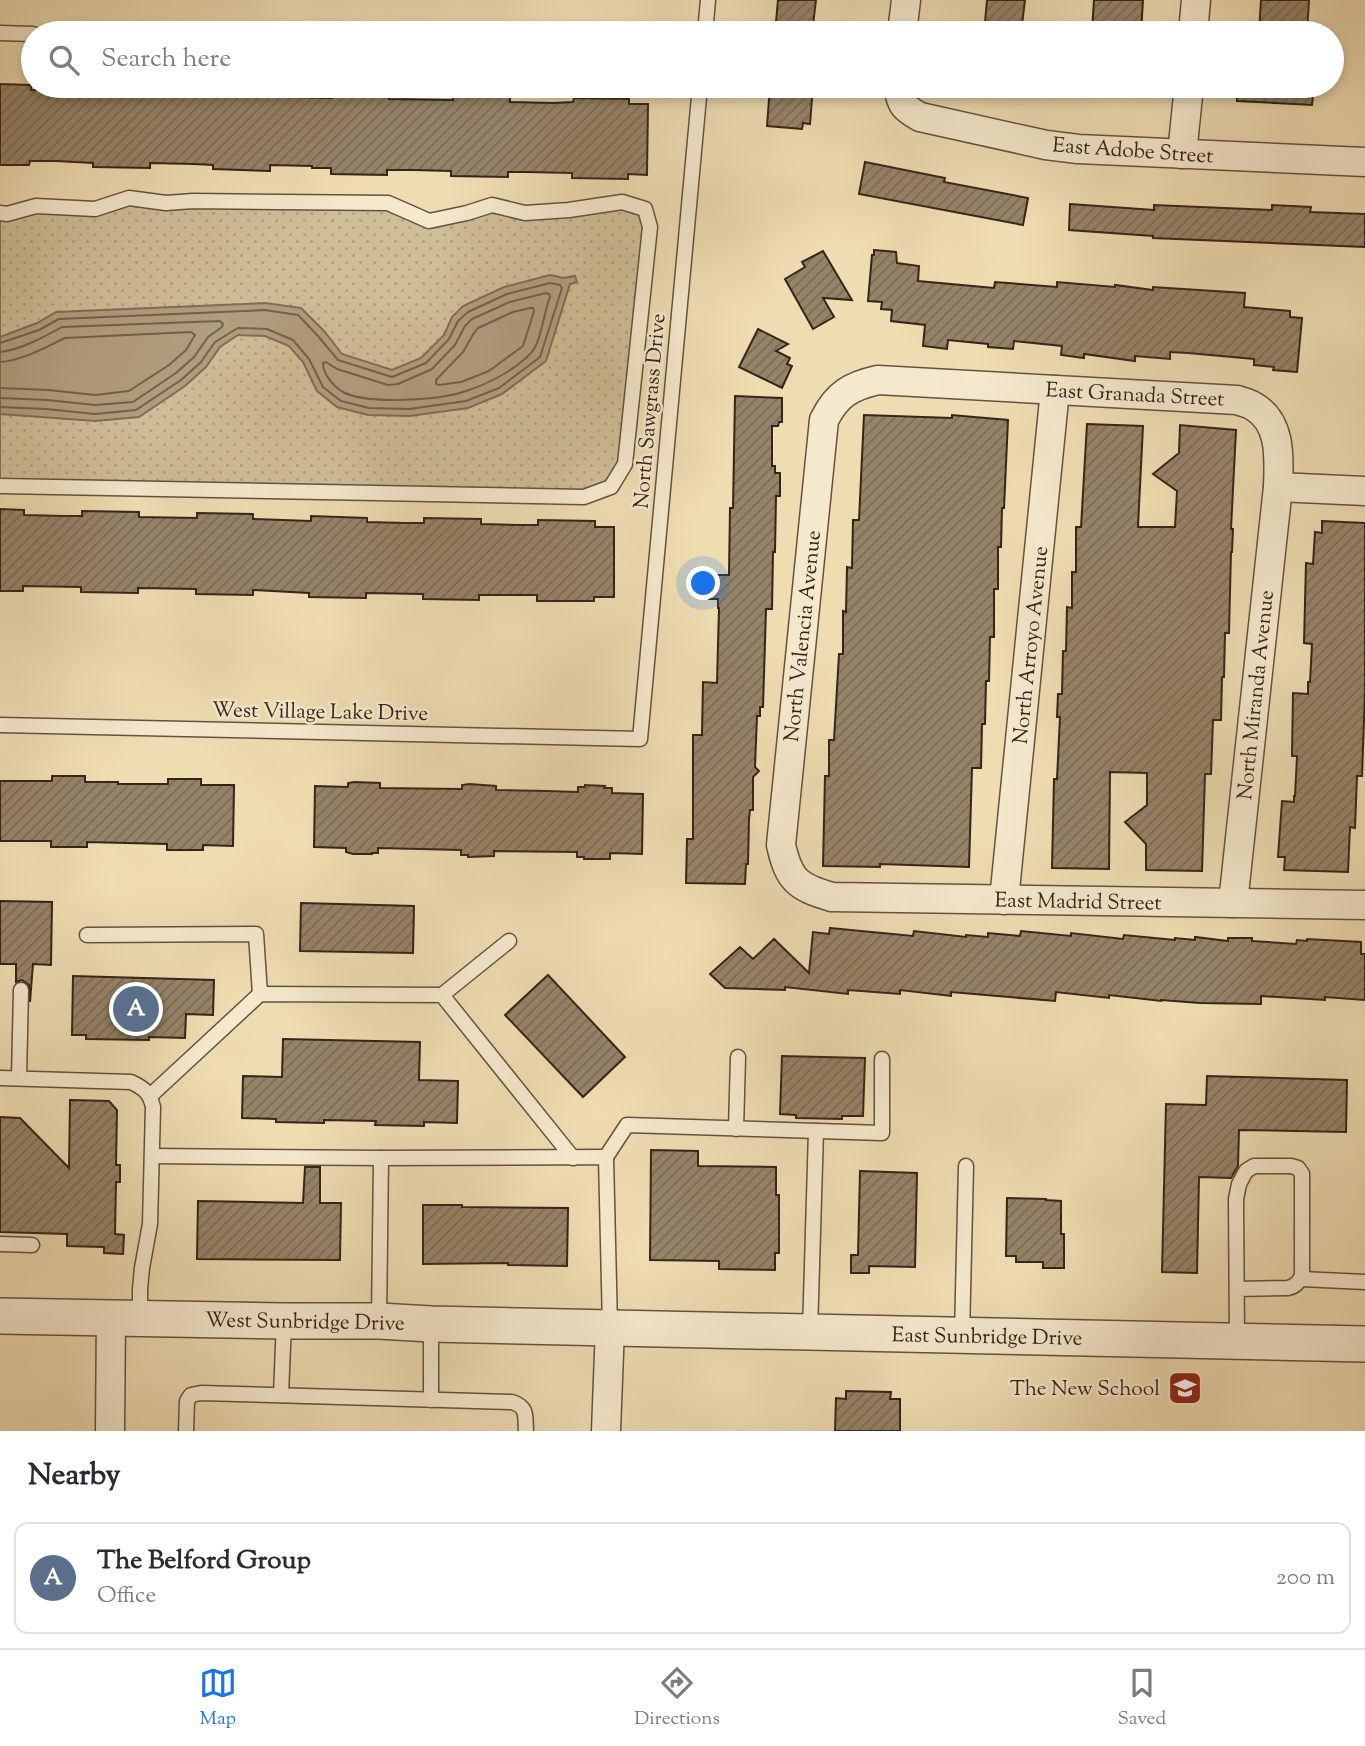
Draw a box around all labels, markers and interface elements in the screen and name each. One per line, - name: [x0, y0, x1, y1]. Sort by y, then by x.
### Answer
- search box: [21, 21, 1344, 98]
- icon: search: [45, 41, 83, 79]
- text: Search here: [101, 41, 231, 78]
- street label: East Adobe Street: [1051, 131, 1214, 173]
- street label: North Sawgrass Drive: [628, 312, 674, 510]
- street label: East Granada Street: [1045, 376, 1225, 416]
- street label: North Valencia Avenue: [778, 529, 830, 743]
- street label: North Arroyo Avenue: [1007, 545, 1057, 746]
- your location: [686, 566, 720, 600]
- street label: North Miranda Avenue: [1231, 589, 1283, 802]
- street label: West Village Lake Drive: [212, 696, 428, 730]
- street label: East Madrid Street: [994, 887, 1162, 919]
- pin: A: [113, 983, 159, 1035]
- street label: West Sunbridge Drive: [205, 1306, 405, 1340]
- street label: East Sunbridge Drive: [891, 1321, 1083, 1355]
- school or university icon: The New School: [1166, 1369, 1204, 1407]
- place label: The New School: [1010, 1375, 1160, 1405]
- text: Nearby: [28, 1455, 120, 1498]
- text: The Belford Group: [97, 1543, 311, 1580]
- text: A: [44, 1562, 62, 1595]
- text: 200 m: [1276, 1562, 1335, 1595]
- text: Office: [97, 1580, 156, 1613]
- tab: Map: [199, 1664, 237, 1733]
- tab: Directions: [634, 1664, 720, 1733]
- tab: Saved: [1117, 1664, 1166, 1733]

